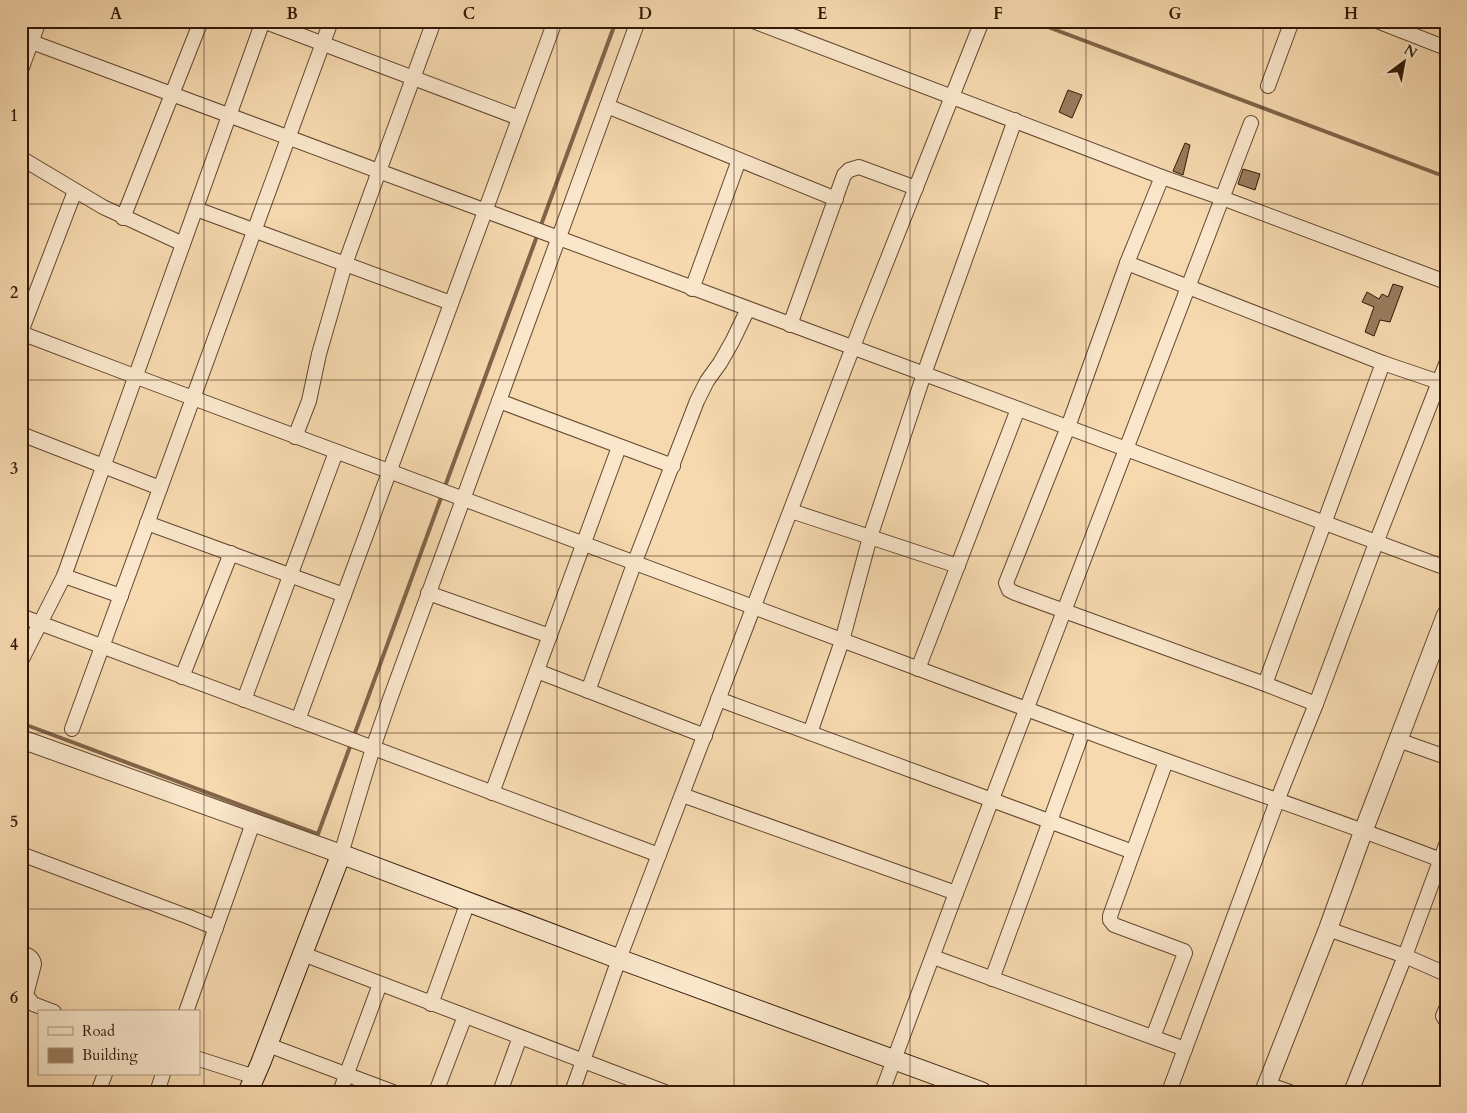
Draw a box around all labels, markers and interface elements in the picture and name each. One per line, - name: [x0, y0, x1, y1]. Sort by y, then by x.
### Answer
- text: A: [110, 3, 122, 25]
- text: B: [286, 3, 298, 25]
- text: C: [463, 3, 475, 25]
- text: D: [638, 3, 652, 25]
- text: E: [817, 3, 827, 25]
- text: F: [993, 3, 1003, 25]
- text: G: [1168, 3, 1182, 25]
- text: H: [1344, 3, 1358, 25]
- north arrow: [1380, 38, 1430, 88]
- text: N: [1400, 40, 1421, 63]
- text: 1: [10, 105, 18, 127]
- text: 2: [10, 282, 18, 304]
- text: 3: [10, 458, 18, 480]
- text: 4: [10, 634, 18, 656]
- text: 5: [10, 811, 18, 833]
- text: 6: [10, 987, 18, 1009]
- legend: [38, 1010, 200, 1076]
- text: Road: [82, 1021, 115, 1041]
- text: Building: [82, 1045, 138, 1065]

